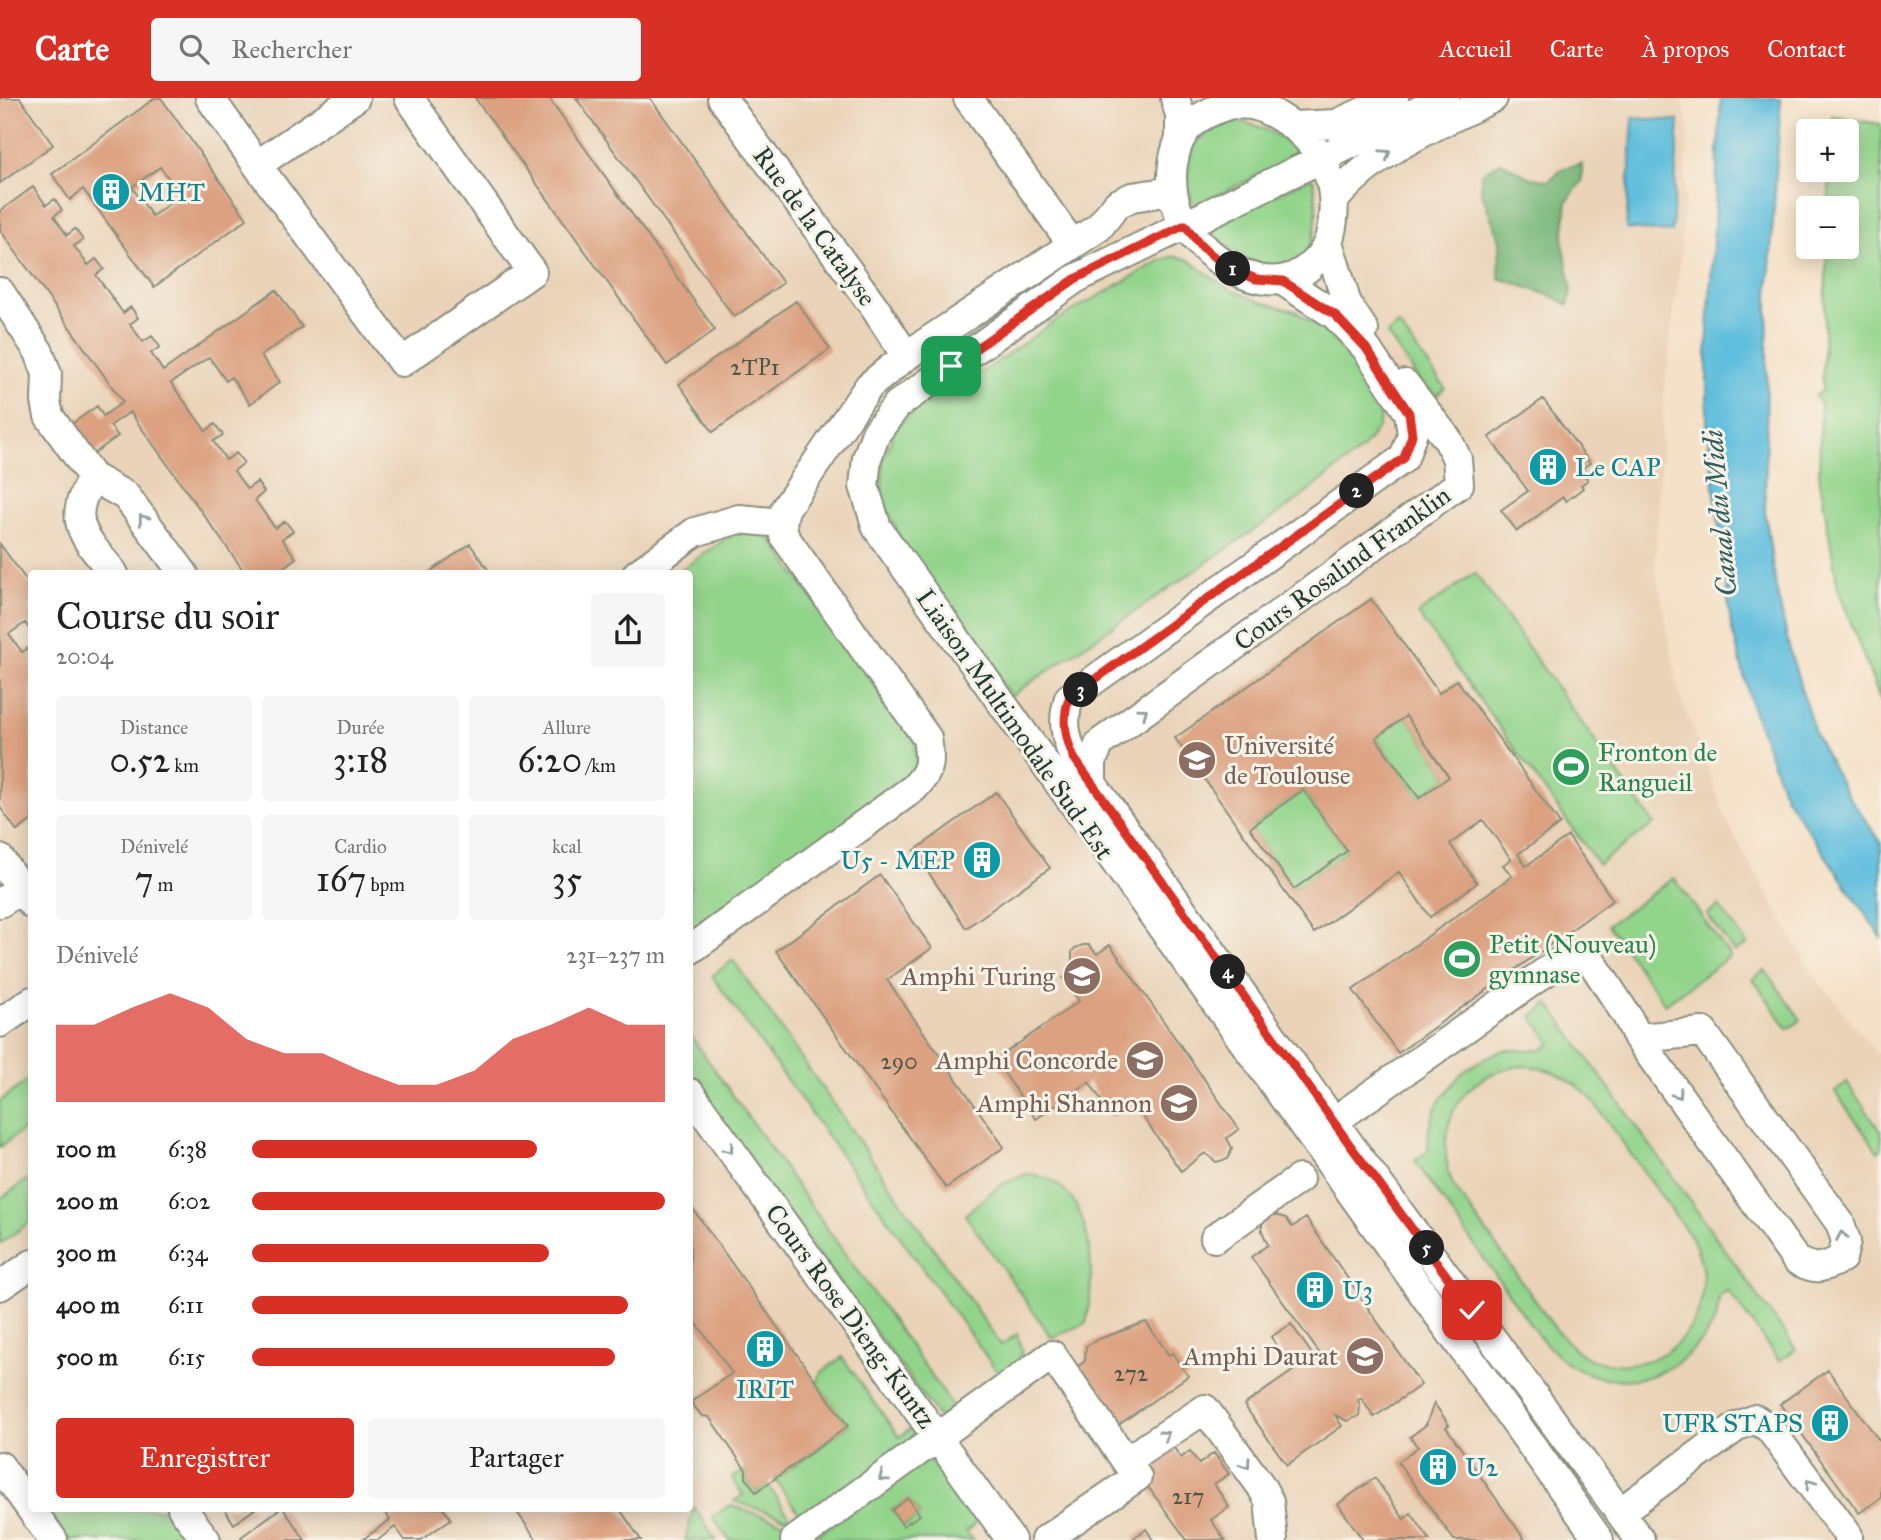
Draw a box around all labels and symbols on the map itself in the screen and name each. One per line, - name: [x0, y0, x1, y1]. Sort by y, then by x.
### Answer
- street label: Rue de la Catalyse: [746, 140, 884, 312]
- one-way arrow: [1378, 149, 1391, 162]
- building icon: MHT: [90, 171, 132, 213]
- place label: MHT: [138, 176, 205, 208]
- pin: 1: [1216, 252, 1250, 286]
- pin: [921, 336, 981, 396]
- house number: 2TP1: [730, 353, 780, 381]
- water label: Canal du Midi: [1695, 428, 1744, 598]
- building icon: Le CAP: [1527, 446, 1569, 488]
- place label: Le CAP: [1575, 451, 1661, 483]
- pin: 2: [1340, 474, 1374, 508]
- street label: Cours Rosalind Franklin: [1227, 479, 1457, 657]
- one-way arrow: [139, 515, 152, 527]
- street label: Liaison Multimodale Sud-Est: [909, 583, 1121, 865]
- pin: 3: [1064, 672, 1098, 708]
- one-way arrow: [1135, 708, 1148, 720]
- place label: Université de Toulouse: [1224, 729, 1351, 791]
- place label: Fronton de Rangueil: [1598, 736, 1717, 798]
- school or university icon: Université de Toulouse: [1176, 739, 1218, 781]
- sports icon: Fronton de Rangueil: [1550, 746, 1592, 788]
- building icon: U5 - MEP: [961, 839, 1003, 881]
- place label: U5 - MEP: [840, 844, 955, 876]
- place label: Petit (Nouveau) gymnase: [1489, 928, 1656, 990]
- sports icon: Petit (Nouveau) gymnase: [1441, 938, 1483, 980]
- pin: 4: [1210, 954, 1246, 990]
- school or university icon: Amphi Turing: [1061, 955, 1103, 997]
- place label: Amphi Turing: [900, 960, 1056, 992]
- school or university icon: Amphi Concorde: [1124, 1039, 1166, 1081]
- place label: Amphi Concorde: [935, 1044, 1118, 1076]
- house number: 290: [880, 1047, 918, 1075]
- school or university icon: Amphi Shannon: [1158, 1082, 1200, 1124]
- one-way arrow: [1670, 1086, 1682, 1099]
- place label: Amphi Shannon: [976, 1087, 1152, 1119]
- one-way arrow: [720, 1141, 733, 1154]
- street label: Cours Rose Dieng-Kuntz: [759, 1198, 943, 1434]
- pin: 5: [1410, 1230, 1444, 1266]
- one-way arrow: [1835, 1230, 1850, 1242]
- building icon: U3: [1294, 1269, 1336, 1311]
- place label: U3: [1342, 1274, 1373, 1306]
- pin: [1442, 1280, 1502, 1340]
- building icon: IRIT: [744, 1328, 786, 1370]
- school or university icon: Amphi Daurat: [1344, 1335, 1386, 1377]
- place label: Amphi Daurat: [1182, 1340, 1338, 1372]
- house number: 272: [1114, 1359, 1149, 1387]
- place label: IRIT: [736, 1373, 794, 1405]
- building icon: UFR STAPS: [1809, 1402, 1851, 1444]
- place label: UFR STAPS: [1662, 1407, 1803, 1439]
- one-way arrow: [1158, 1430, 1171, 1443]
- building icon: U2: [1417, 1446, 1459, 1488]
- place label: U2: [1465, 1451, 1499, 1483]
- one-way arrow: [1238, 1456, 1250, 1469]
- one-way arrow: [878, 1468, 891, 1481]
- one-way arrow: [1806, 1479, 1818, 1492]
- house number: 217: [1172, 1482, 1204, 1510]

